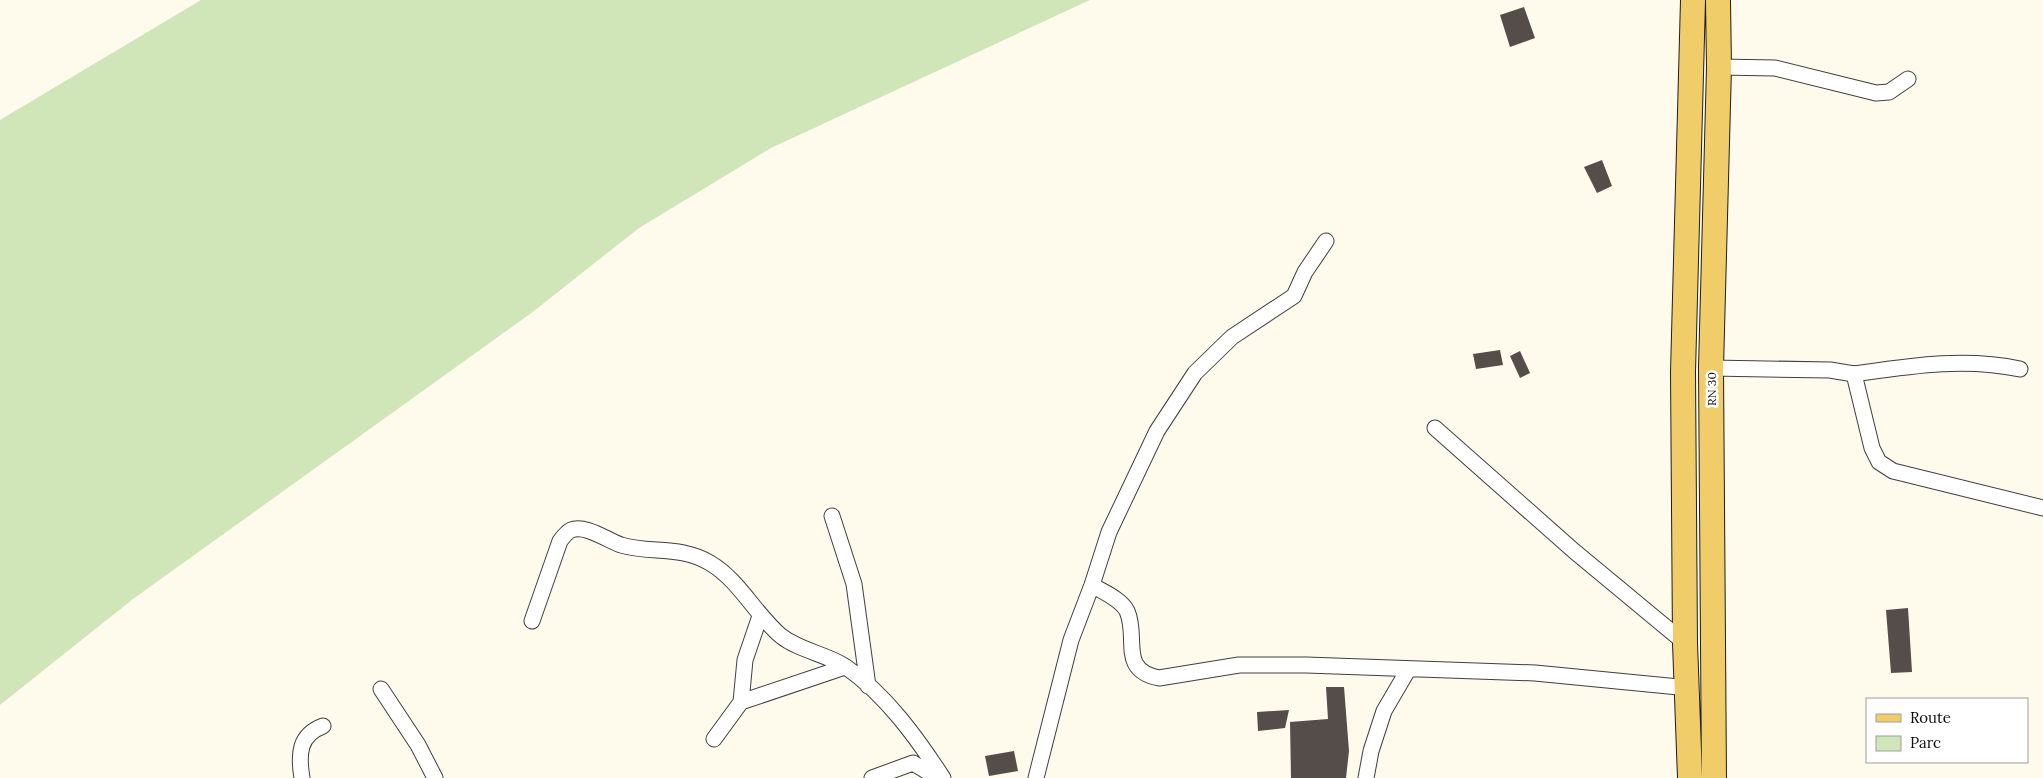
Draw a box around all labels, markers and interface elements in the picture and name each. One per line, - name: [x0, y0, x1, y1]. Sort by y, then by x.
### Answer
- street label: RN 30: [1704, 372, 1719, 406]
- legend: [1866, 698, 2028, 763]
- text: Route: [1910, 708, 1951, 727]
- text: Parc: [1910, 733, 1941, 752]

